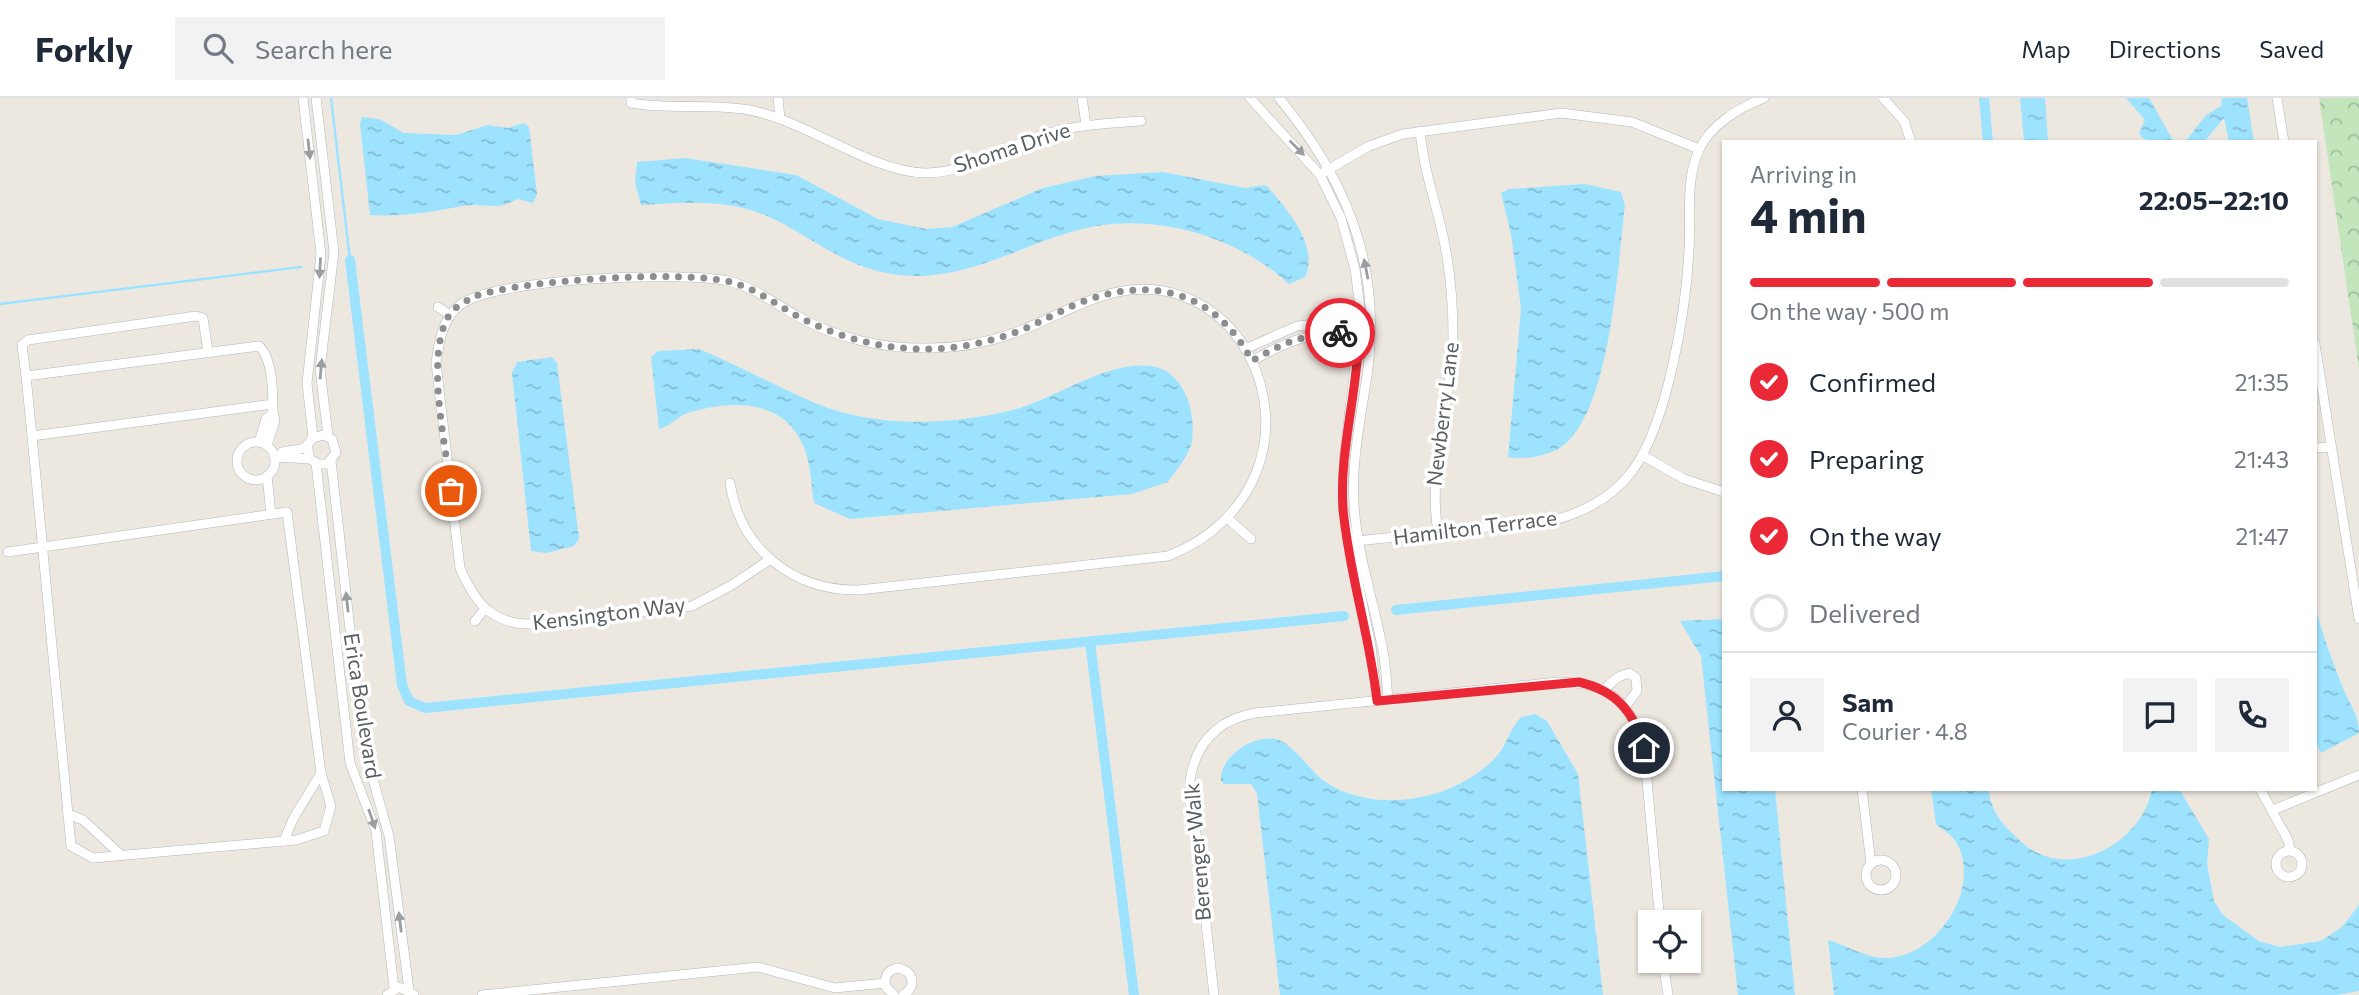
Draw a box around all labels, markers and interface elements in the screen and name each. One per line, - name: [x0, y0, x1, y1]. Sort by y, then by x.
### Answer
- search box: [175, 17, 665, 80]
- text: Forkly: [35, 28, 133, 69]
- icon: search: [199, 29, 237, 67]
- text: Search here: [255, 33, 393, 64]
- text: Map: [2021, 34, 2071, 63]
- text: Directions: [2109, 34, 2221, 63]
- text: Saved: [2259, 34, 2324, 63]
- street label: Shoma Drive: [950, 116, 1073, 177]
- one-way arrow: [303, 138, 314, 160]
- one-way arrow: [1289, 139, 1306, 156]
- text: Arriving in: [1750, 160, 1857, 188]
- text: 22:05–22:10: [2139, 184, 2289, 215]
- text: 4 min: [1750, 186, 1867, 242]
- one-way arrow: [314, 257, 325, 279]
- one-way arrow: [1360, 257, 1371, 279]
- text: On the way · 500 m: [1750, 297, 1949, 325]
- courier: [1305, 298, 1375, 368]
- icon: bike: [1321, 314, 1359, 352]
- street label: Newberry Lane: [1420, 340, 1463, 487]
- one-way arrow: [316, 357, 327, 379]
- icon: check: [1750, 363, 1788, 401]
- text: Confirmed: [1809, 366, 1936, 397]
- text: 21:35: [2235, 368, 2289, 396]
- icon: check: [1750, 440, 1788, 478]
- text: Preparing: [1809, 443, 1924, 474]
- text: 21:43: [2234, 445, 2289, 473]
- pin: [421, 461, 481, 521]
- icon: bag: [432, 472, 470, 510]
- street label: Hamilton Terrace: [1392, 504, 1558, 549]
- icon: check: [1750, 517, 1788, 555]
- text: On the way: [1809, 520, 1942, 551]
- text: 21:47: [2236, 522, 2289, 550]
- one-way arrow: [341, 591, 352, 613]
- street label: Kensington Way: [531, 591, 687, 634]
- text: Delivered: [1809, 597, 1920, 628]
- street label: Erica Boulevard: [340, 631, 387, 780]
- button: person: [1750, 678, 1824, 752]
- button: chat: [2123, 678, 2197, 752]
- button: phone: [2215, 678, 2289, 752]
- text: Sam: [1842, 686, 1894, 717]
- text: Courier · 4.8: [1842, 717, 1968, 745]
- pin: [1614, 718, 1674, 778]
- icon: home: [1625, 729, 1663, 767]
- street label: Berenger Walk: [1178, 782, 1215, 922]
- one-way arrow: [367, 809, 378, 830]
- map controls: [1638, 910, 1701, 973]
- button: locate: [1638, 910, 1701, 973]
- one-way arrow: [394, 911, 405, 933]

